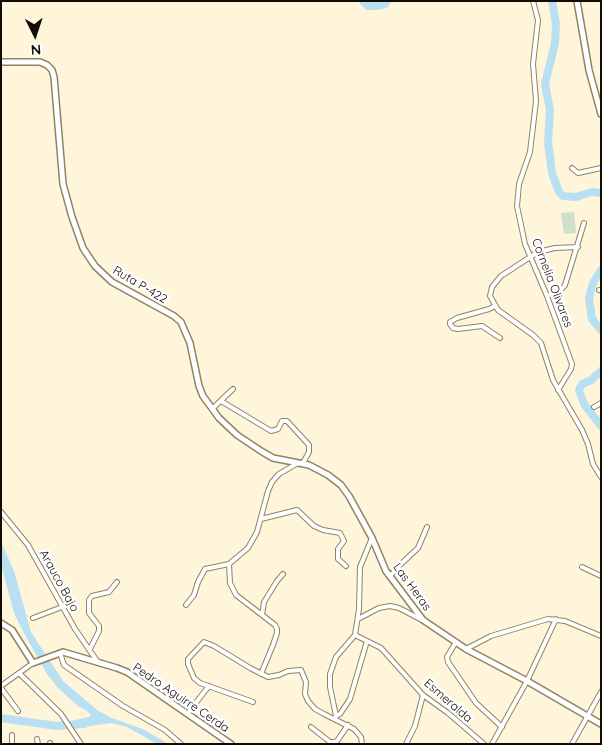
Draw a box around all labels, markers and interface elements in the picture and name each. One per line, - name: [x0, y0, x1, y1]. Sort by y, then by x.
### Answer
- north arrow: [10, 10, 60, 60]
- text: N: [30, 41, 42, 59]
- street label: Cornelia Olivares: [528, 236, 576, 330]
- street label: Ruta P-422: [110, 263, 170, 307]
- street label: Arauco Bajo: [36, 548, 82, 614]
- street label: Las Heras: [390, 560, 434, 614]
- street label: Pedro Aguirre Cerda: [130, 660, 232, 736]
- street label: Esmeralda: [421, 676, 475, 726]

